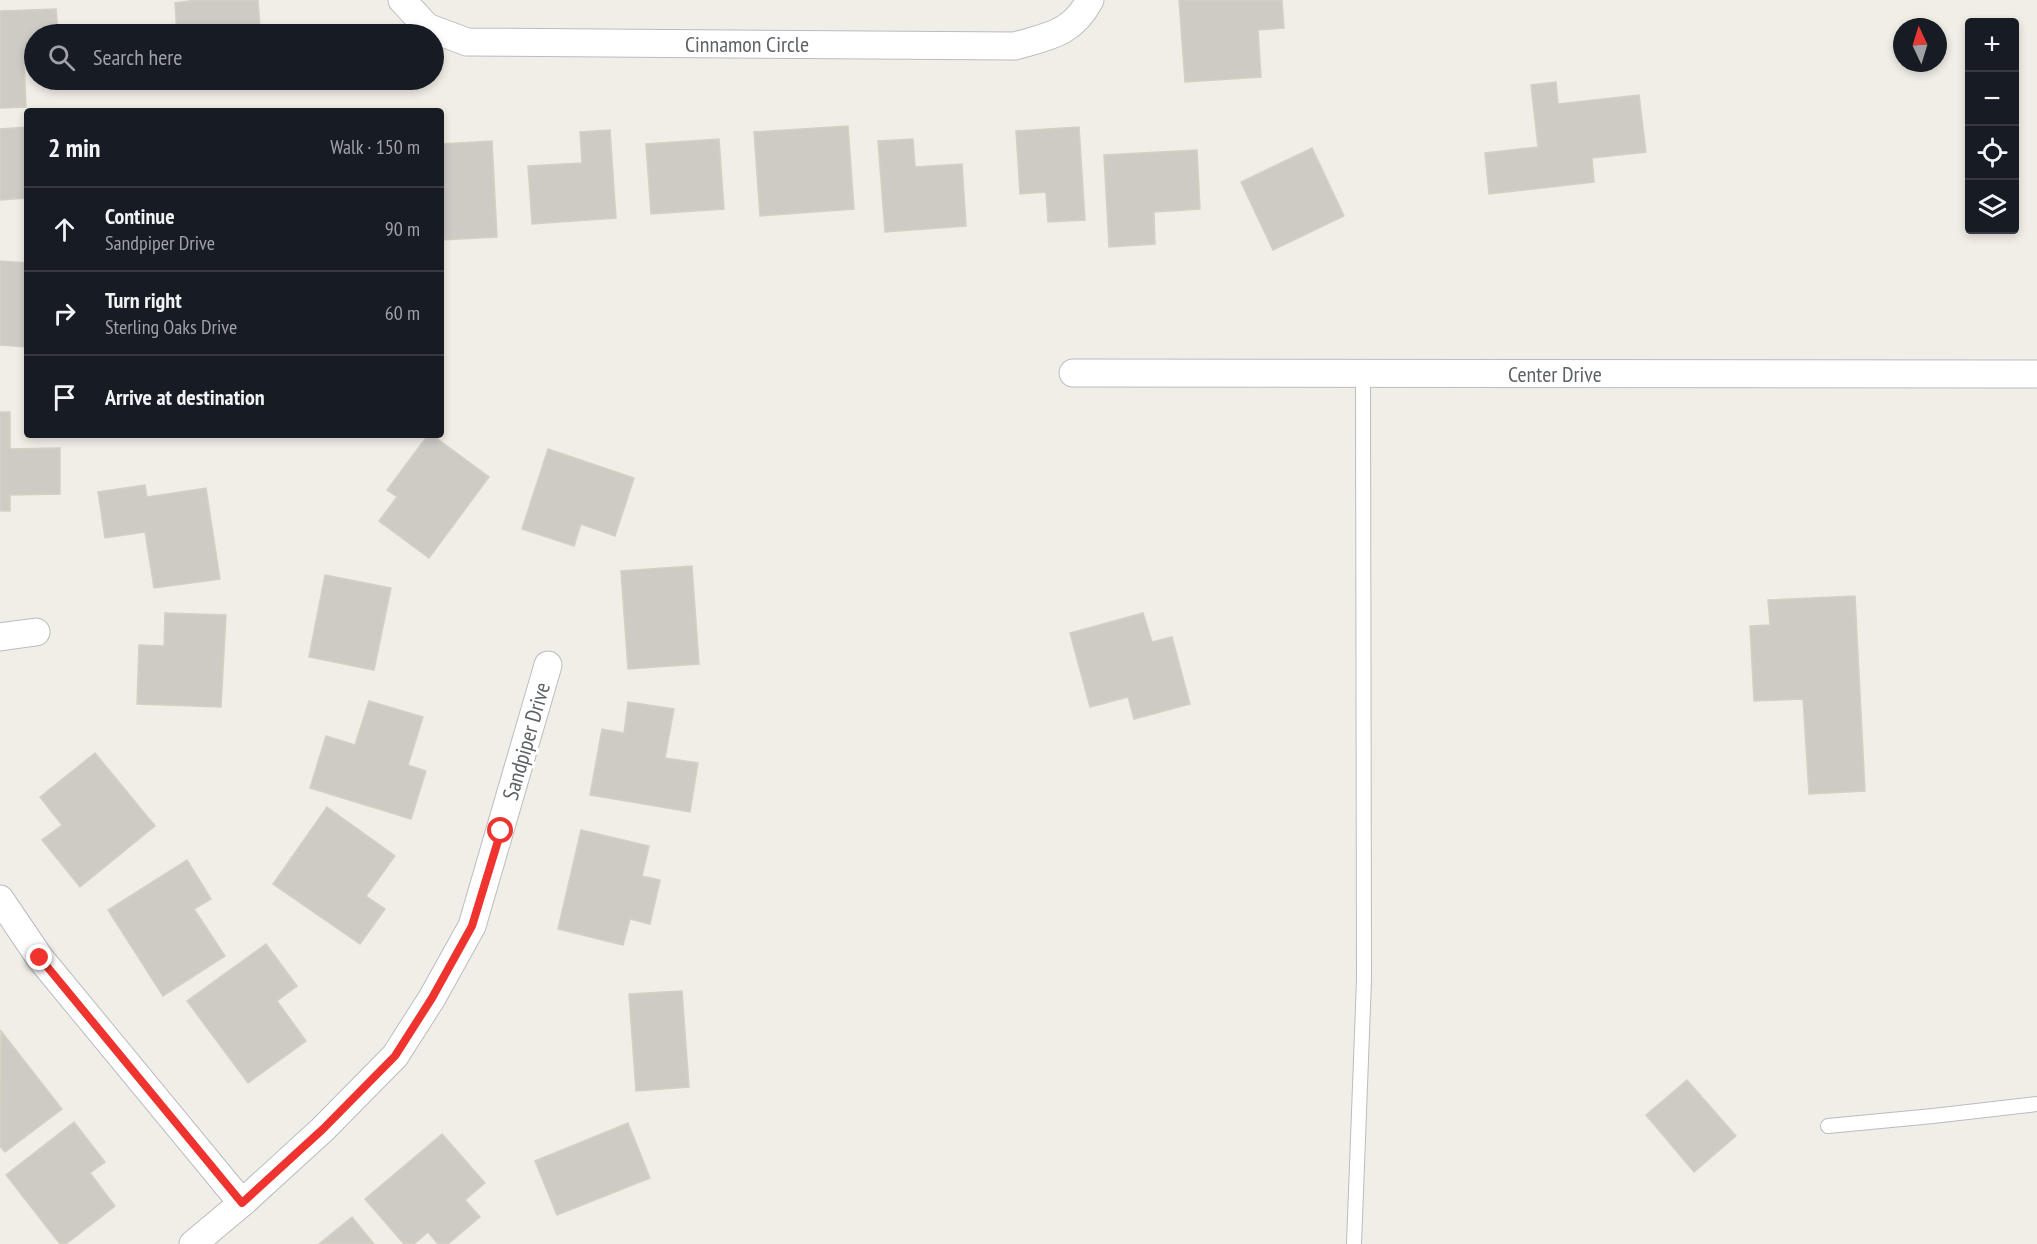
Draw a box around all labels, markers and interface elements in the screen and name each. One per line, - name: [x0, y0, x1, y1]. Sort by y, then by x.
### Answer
- north arrow: [1893, 18, 1947, 72]
- map controls: [1965, 18, 2019, 234]
- button: +: [1965, 18, 2019, 72]
- search box: [24, 24, 444, 90]
- street label: Cinnamon Circle: [685, 30, 809, 58]
- icon: search: [45, 41, 78, 74]
- text: Search here: [93, 43, 182, 71]
- button: −: [1965, 72, 2019, 126]
- button: locate: [1965, 126, 2019, 180]
- text: 2 min: [48, 131, 101, 164]
- text: Walk · 150 m: [330, 134, 420, 160]
- button: layers: [1965, 180, 2019, 234]
- text: Continue: [105, 202, 175, 230]
- icon: ahead: [48, 213, 81, 246]
- text: 90 m: [385, 216, 420, 242]
- text: Sandpiper Drive: [105, 230, 215, 256]
- text: Turn right: [105, 286, 182, 314]
- icon: right: [48, 297, 81, 330]
- text: 60 m: [385, 300, 420, 326]
- text: Sterling Oaks Drive: [105, 314, 237, 340]
- street label: Center Drive: [1508, 360, 1602, 388]
- icon: arrive: [48, 381, 81, 414]
- text: Arrive at destination: [105, 383, 265, 411]
- street label: Sandpiper Drive: [496, 679, 556, 803]
- route start: [487, 817, 513, 843]
- route end: [26, 944, 52, 970]

